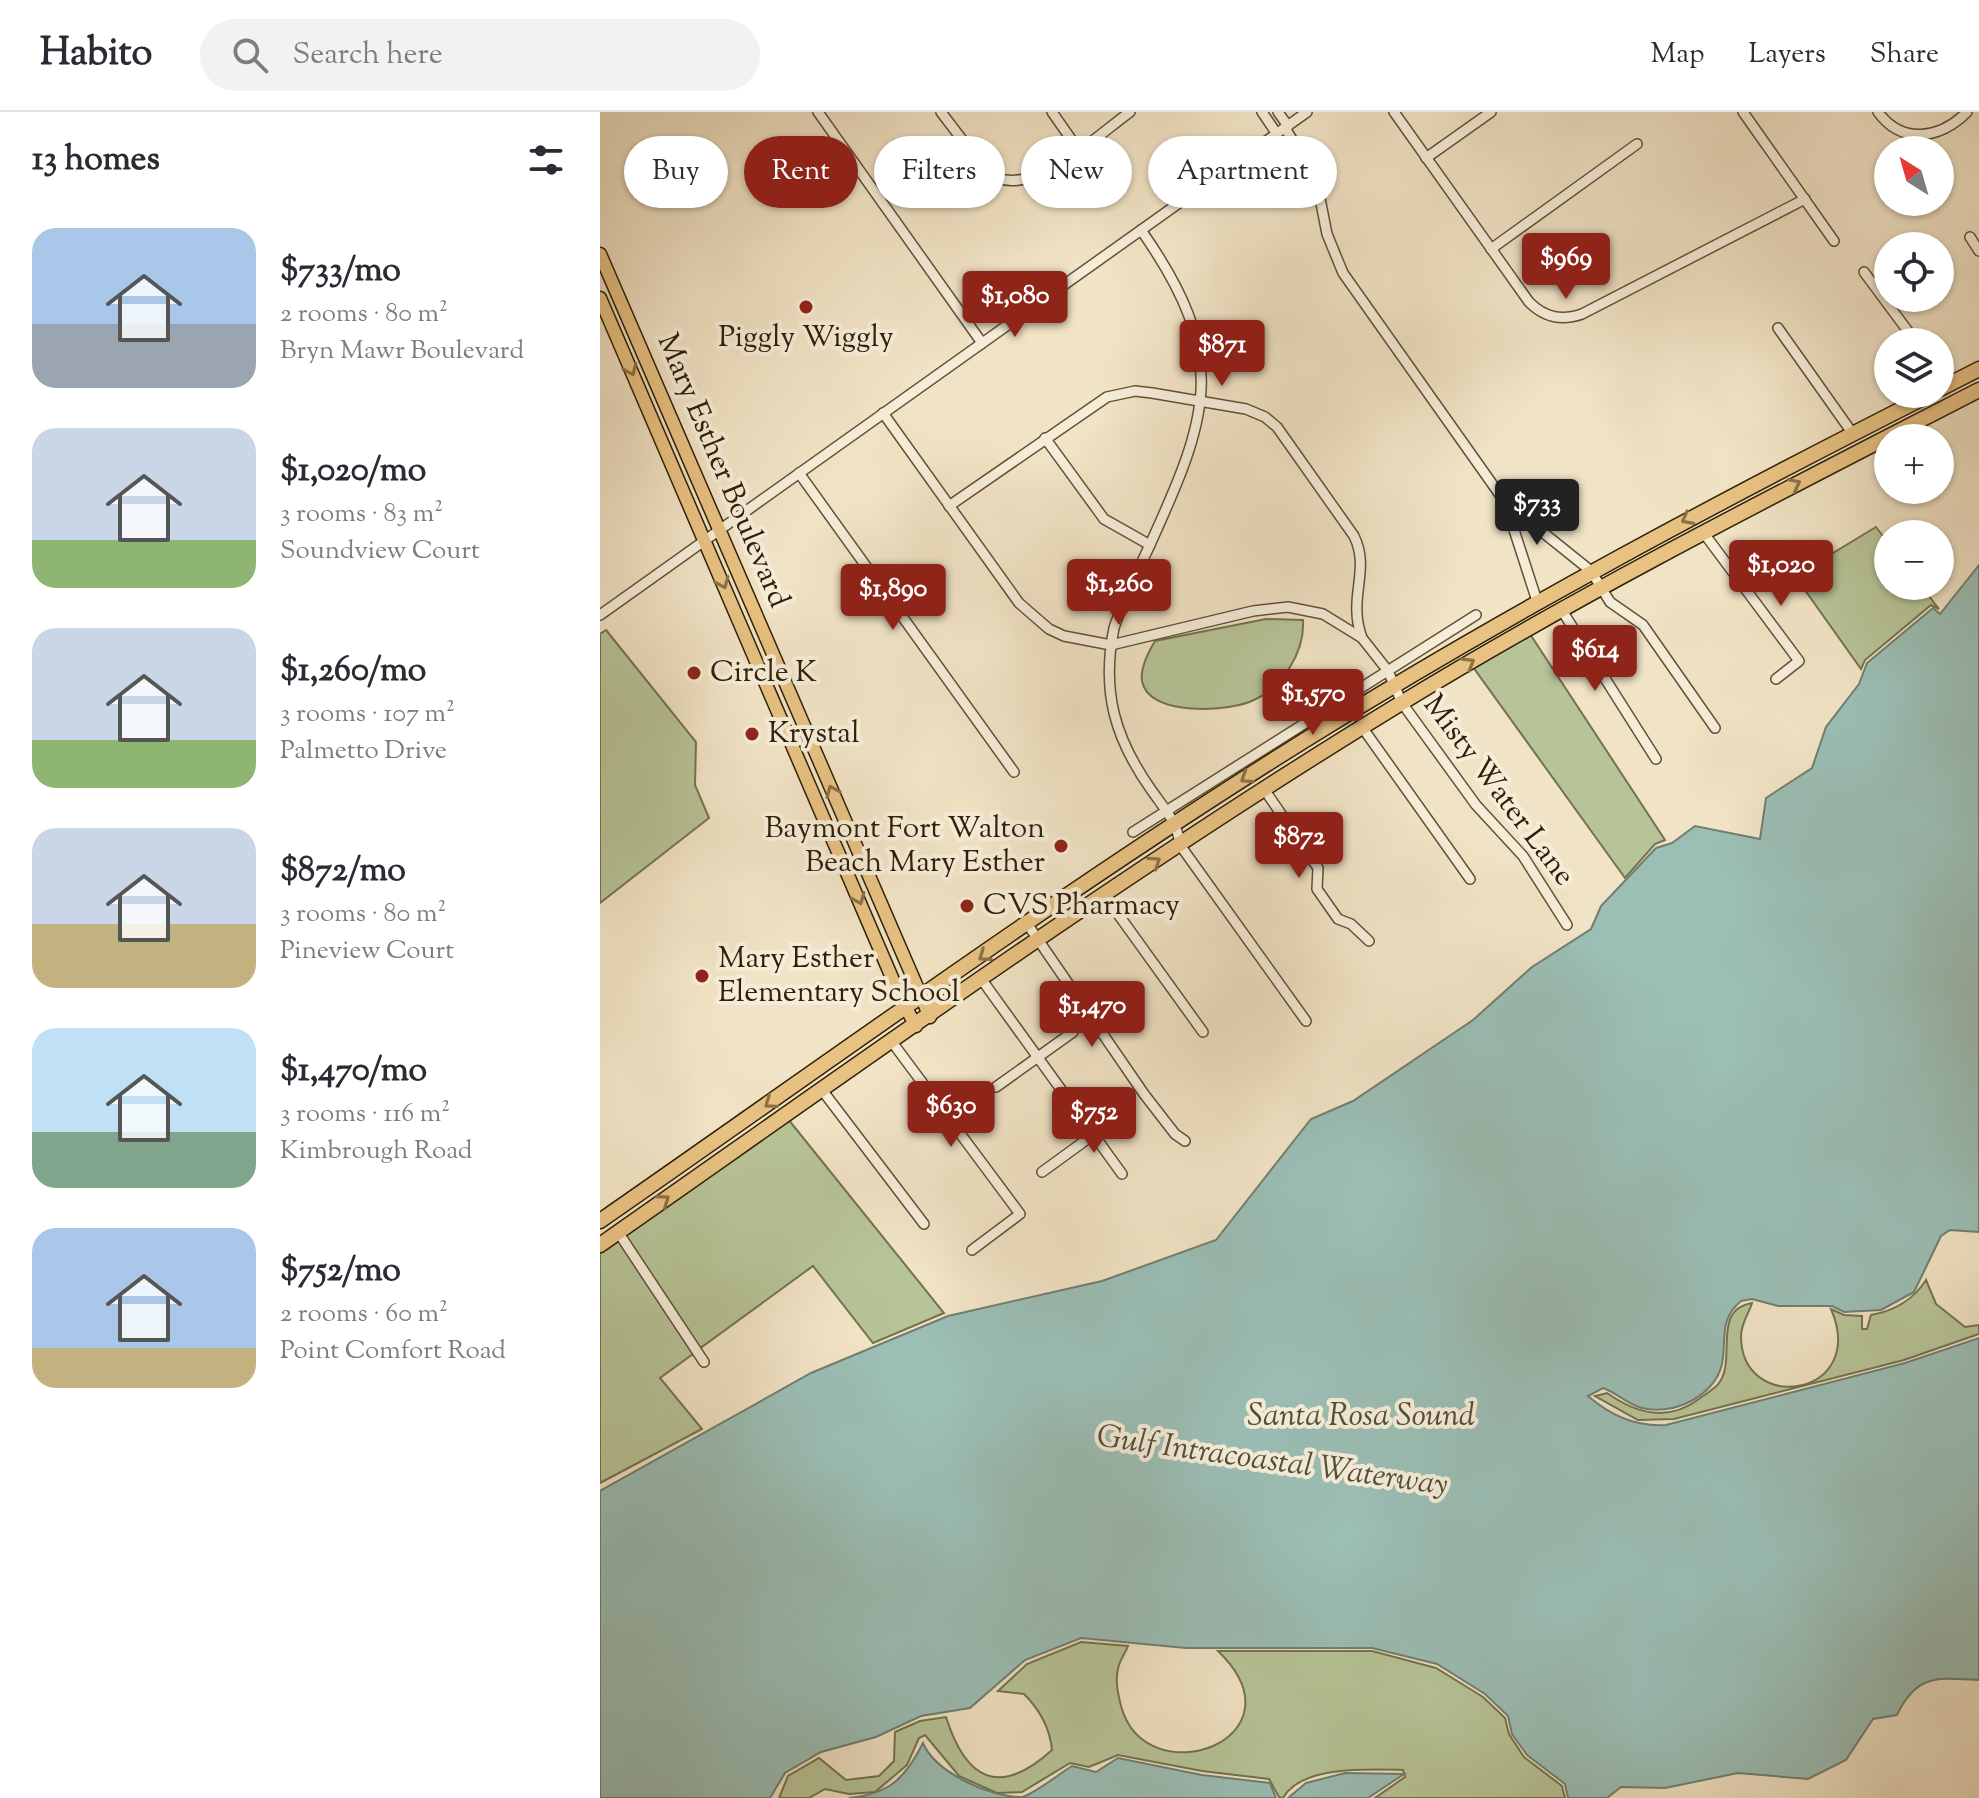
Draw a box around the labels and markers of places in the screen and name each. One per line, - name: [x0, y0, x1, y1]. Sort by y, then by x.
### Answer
- pin: $969: [1519, 233, 1613, 301]
- pin: $1,080: [950, 271, 1080, 339]
- marker: Piggly Wiggly: [797, 298, 815, 316]
- place label: Piggly Wiggly: [718, 317, 894, 360]
- pin: $871: [1175, 320, 1269, 388]
- pin: $733: [1490, 479, 1584, 547]
- pin: $1,020: [1716, 540, 1846, 608]
- pin: $1,260: [1054, 559, 1184, 627]
- pin: $1,890: [828, 564, 958, 632]
- pin: $614: [1548, 625, 1642, 693]
- place label: Circle K: [710, 652, 817, 695]
- marker: Circle K: [685, 664, 703, 682]
- pin: $1,570: [1248, 669, 1378, 737]
- place label: Krystal: [768, 713, 860, 756]
- marker: Krystal: [743, 725, 761, 743]
- place label: Baymont Fort Walton Beach Mary Esther: [764, 808, 1045, 885]
- pin: $872: [1252, 812, 1346, 880]
- marker: Baymont Fort Walton Beach Mary Esther: [1052, 837, 1070, 855]
- place label: CVS Pharmacy: [983, 885, 1180, 928]
- marker: CVS Pharmacy: [958, 897, 976, 915]
- place label: Mary Esther Elementary School: [718, 938, 960, 1015]
- marker: Mary Esther Elementary School: [693, 967, 711, 985]
- pin: $1,470: [1027, 981, 1157, 1049]
- pin: $630: [904, 1081, 998, 1149]
- pin: $752: [1047, 1087, 1141, 1155]

